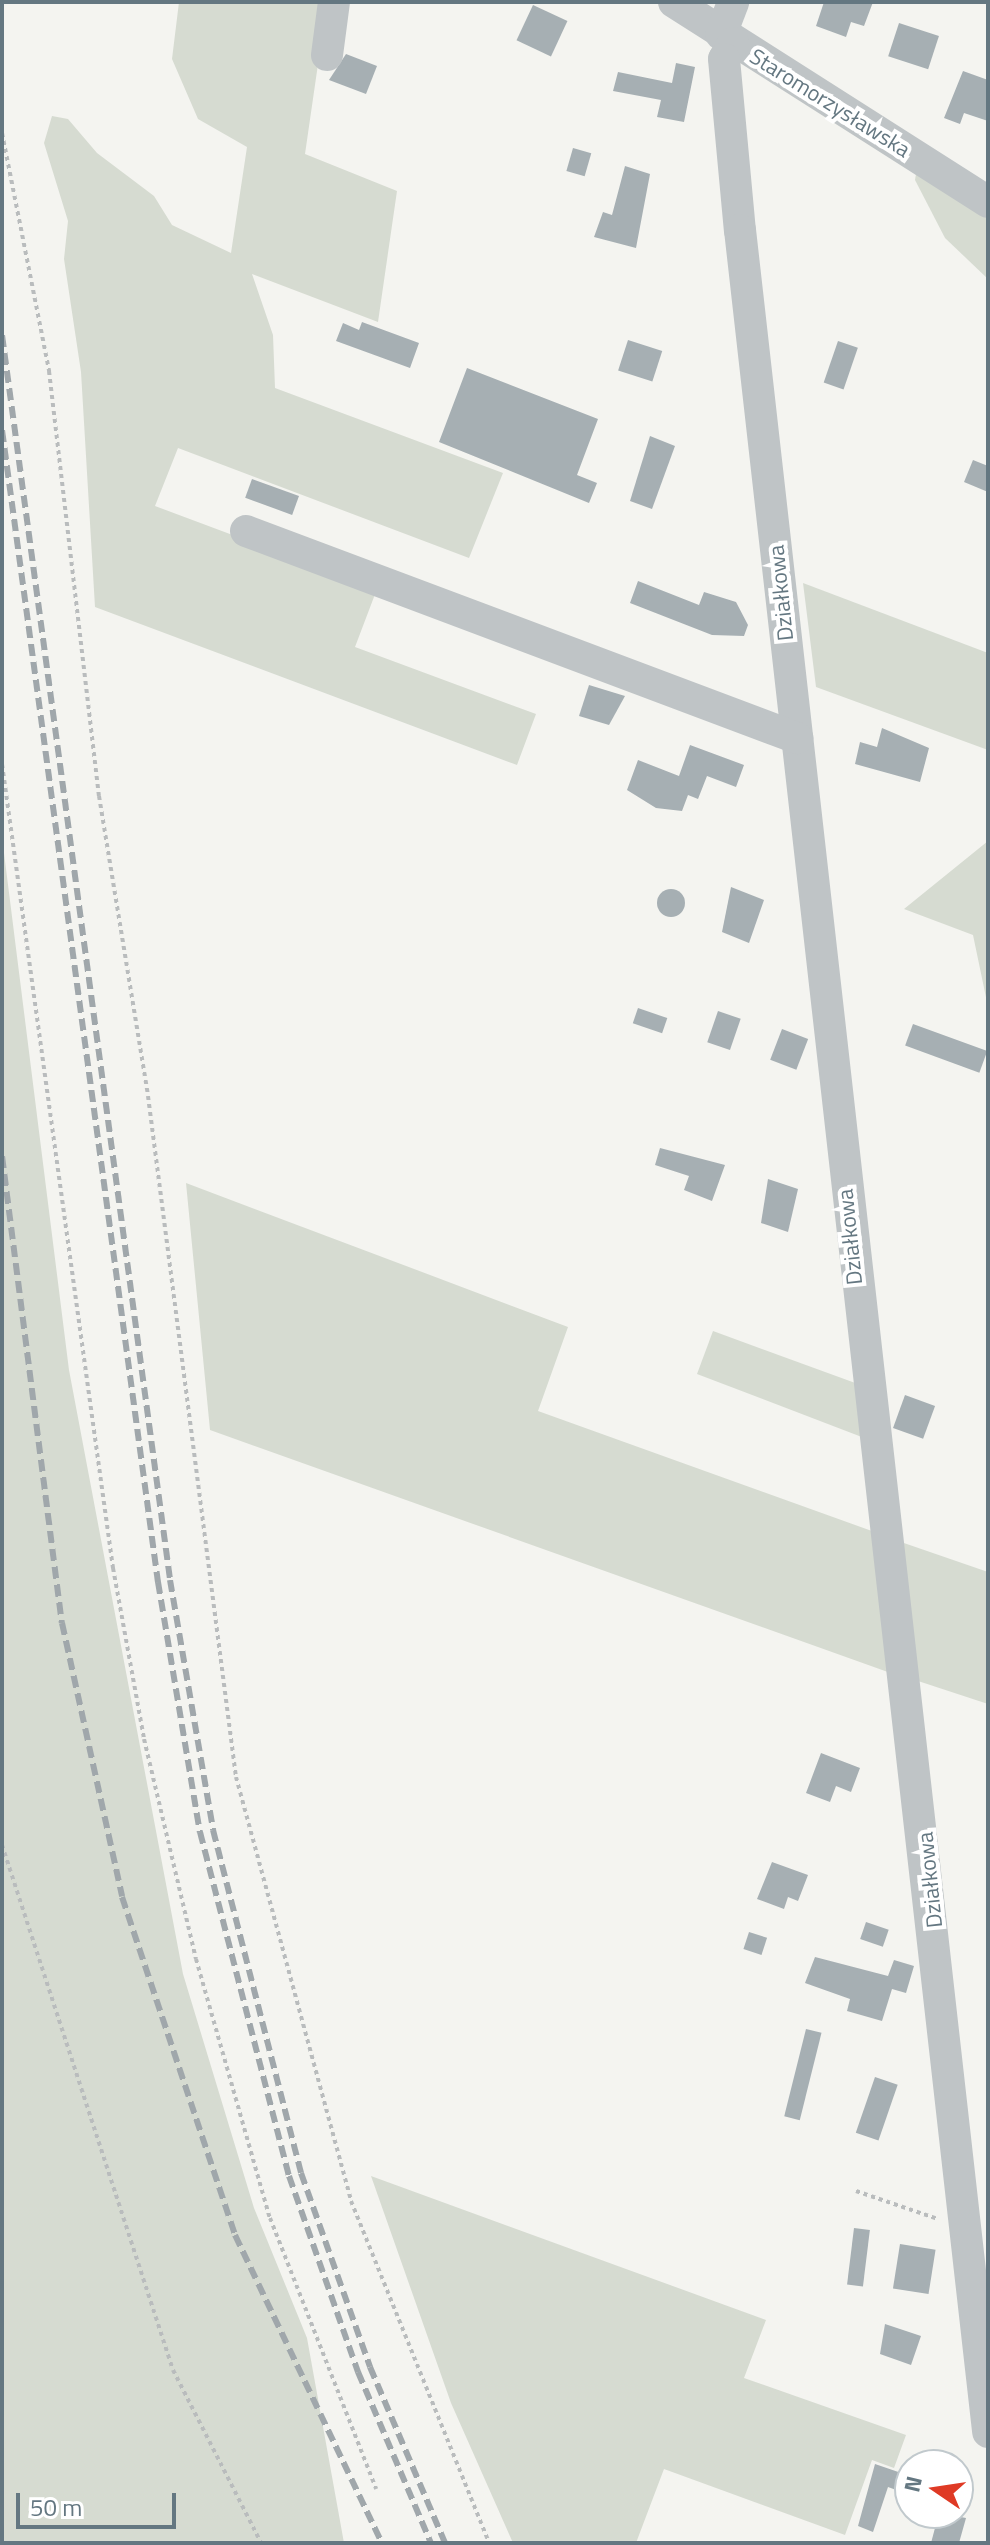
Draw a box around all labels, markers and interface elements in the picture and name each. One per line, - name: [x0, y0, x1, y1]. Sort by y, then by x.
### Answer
- street label: Staromorzysławska: [745, 43, 915, 163]
- street label: Działkowa: [763, 544, 799, 642]
- street label: Działkowa: [832, 1188, 868, 1286]
- street label: Działkowa: [912, 1831, 948, 1929]
- north arrow: [894, 2449, 974, 2529]
- text: N: [894, 2473, 931, 2495]
- scale bar: [20, 2477, 180, 2527]
- text: 50 m: [30, 2489, 82, 2525]

